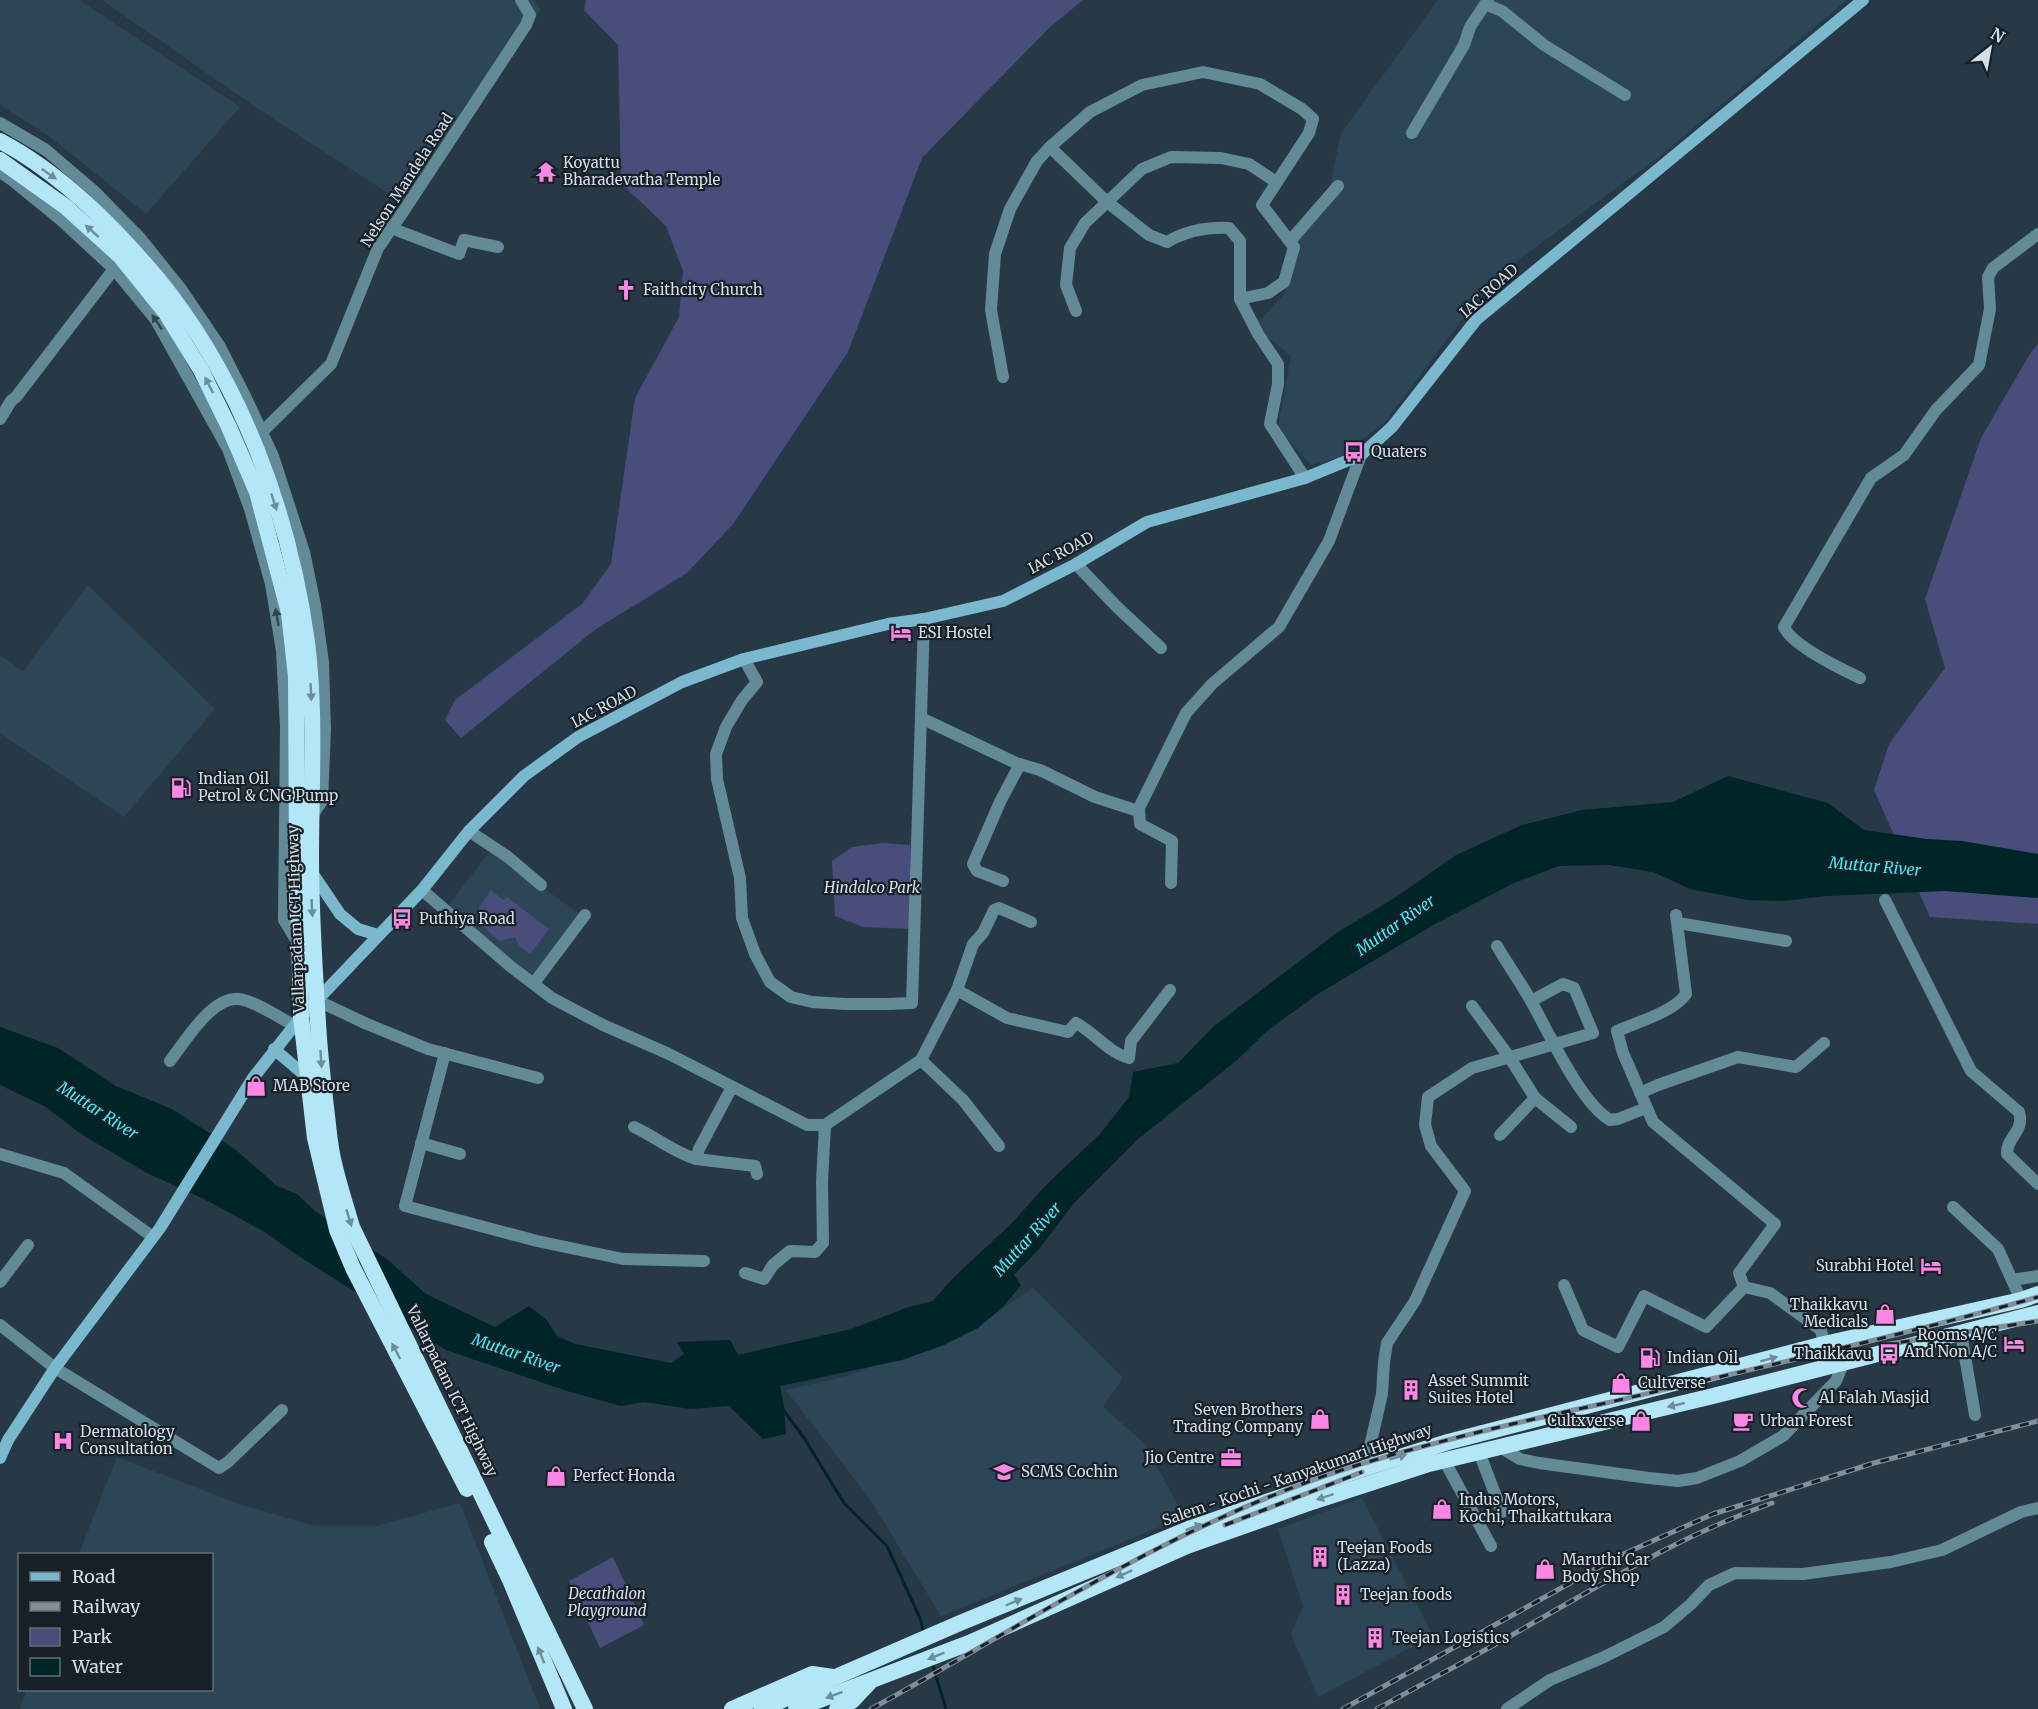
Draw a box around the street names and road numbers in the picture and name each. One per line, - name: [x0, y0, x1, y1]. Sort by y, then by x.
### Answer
- street label: Nelson Mandela Road: [356, 109, 457, 250]
- street label: IAC ROAD: [1456, 260, 1522, 322]
- street label: IAC ROAD: [1025, 527, 1097, 578]
- street label: IAC ROAD: [568, 681, 640, 732]
- street label: Vallarpadam ICT Highway: [283, 824, 308, 1014]
- street label: Vallarpadam ICT Highway: [402, 1301, 502, 1480]
- street label: Salem - Kochi - Kanyakumari Highway: [1159, 1419, 1435, 1530]

